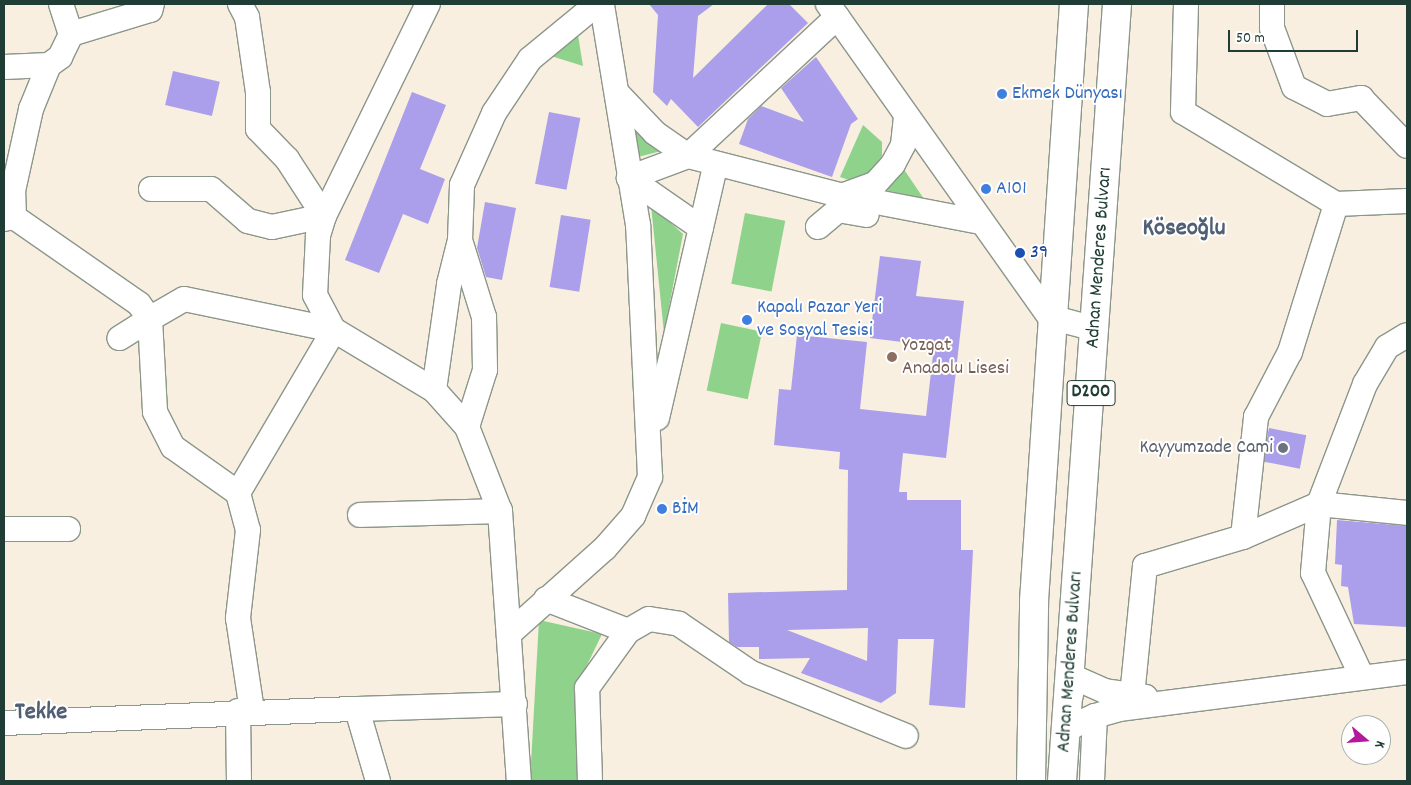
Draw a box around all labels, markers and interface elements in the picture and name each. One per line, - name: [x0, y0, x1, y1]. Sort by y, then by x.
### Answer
- scale bar: [1231, 20, 1361, 52]
- text: 50 m: [1236, 28, 1265, 50]
- place label: Ekmek Dünyası: [1012, 82, 1122, 106]
- marker: Ekmek Dünyası: [996, 88, 1008, 100]
- street label: Adnan Menderes Bulvarı: [1082, 167, 1118, 349]
- place label: A101: [996, 177, 1027, 201]
- marker: A101: [980, 183, 992, 195]
- district label: Köseoğlu: [1143, 214, 1225, 244]
- place label: 39: [1030, 241, 1048, 265]
- marker: 39: [1014, 247, 1026, 259]
- place label: Kapalı Pazar Yeri ve Sosyal Tesisi: [757, 296, 882, 343]
- marker: Kapalı Pazar Yeri ve Sosyal Tesisi: [741, 314, 753, 326]
- place label: Yozgat Anadolu Lisesi: [902, 334, 1009, 381]
- marker: Yozgat Anadolu Lisesi: [886, 351, 898, 363]
- road number: D200: [1066, 376, 1116, 409]
- place label: Kayyumzade Cami: [1139, 436, 1273, 460]
- marker: Kayyumzade Cami: [1277, 442, 1289, 454]
- place label: BİM: [672, 497, 699, 521]
- marker: BİM: [656, 503, 668, 515]
- street label: Adnan Menderes Bulvarı: [1053, 571, 1089, 753]
- district label: Tekke: [15, 698, 67, 728]
- north arrow: [1341, 715, 1391, 765]
- text: K: [1369, 738, 1390, 750]

